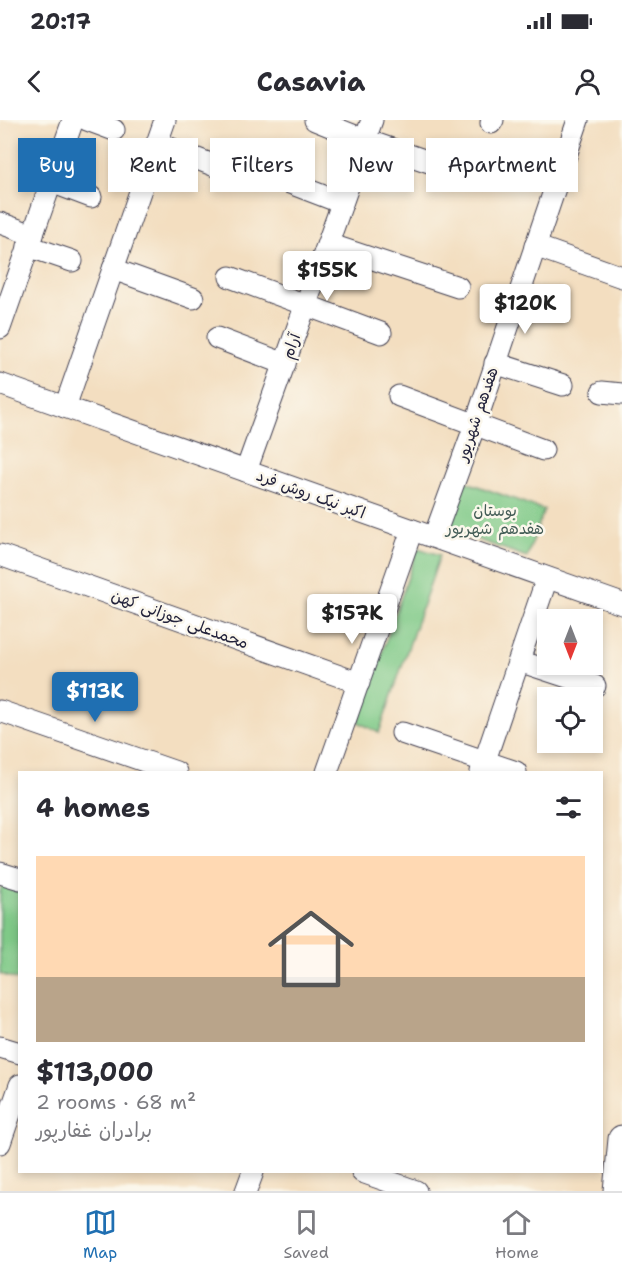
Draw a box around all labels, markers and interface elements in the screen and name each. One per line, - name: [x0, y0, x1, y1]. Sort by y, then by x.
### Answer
- text: 20:17: [30, 7, 91, 36]
- text: Casavia: [256, 63, 366, 100]
- icon: back: [18, 65, 51, 98]
- icon: person: [571, 65, 604, 98]
- chip: Buy: [18, 138, 96, 192]
- chip: Rent: [108, 138, 198, 192]
- chip: Filters: [210, 138, 315, 192]
- chip: New: [327, 138, 414, 192]
- chip: Apartment: [426, 138, 578, 192]
- pin: $155K: [285, 251, 369, 302]
- text: $155K: [297, 257, 357, 283]
- pin: $120K: [483, 284, 567, 335]
- text: $120K: [494, 290, 556, 316]
- street label: آرام: [277, 329, 307, 362]
- street label: هفدهم شهریور: [450, 364, 505, 466]
- street label: اکبر نیک روش فرد: [253, 465, 369, 523]
- park label: بوستان هفدهم شهریور: [444, 500, 544, 541]
- street label: محمدعلی جوزانی کهن: [109, 584, 251, 654]
- pin: $157K: [310, 594, 394, 645]
- text: $157K: [321, 600, 383, 626]
- north arrow: [537, 609, 603, 675]
- map controls: [537, 609, 603, 753]
- pin: $113K: [53, 672, 137, 723]
- text: $113K: [66, 678, 124, 704]
- button: locate: [537, 687, 603, 753]
- text: 4 homes: [36, 790, 150, 825]
- icon: filters: [552, 791, 585, 824]
- icon: home: [257, 895, 365, 1003]
- text: $113,000: [36, 1054, 154, 1089]
- text: 2 rooms · 68 m²: [36, 1089, 196, 1115]
- text: برادران غفارپور: [36, 1117, 152, 1143]
- tab: Map: [83, 1206, 117, 1263]
- tab: Saved: [283, 1206, 329, 1263]
- tab: Home: [495, 1206, 539, 1263]

